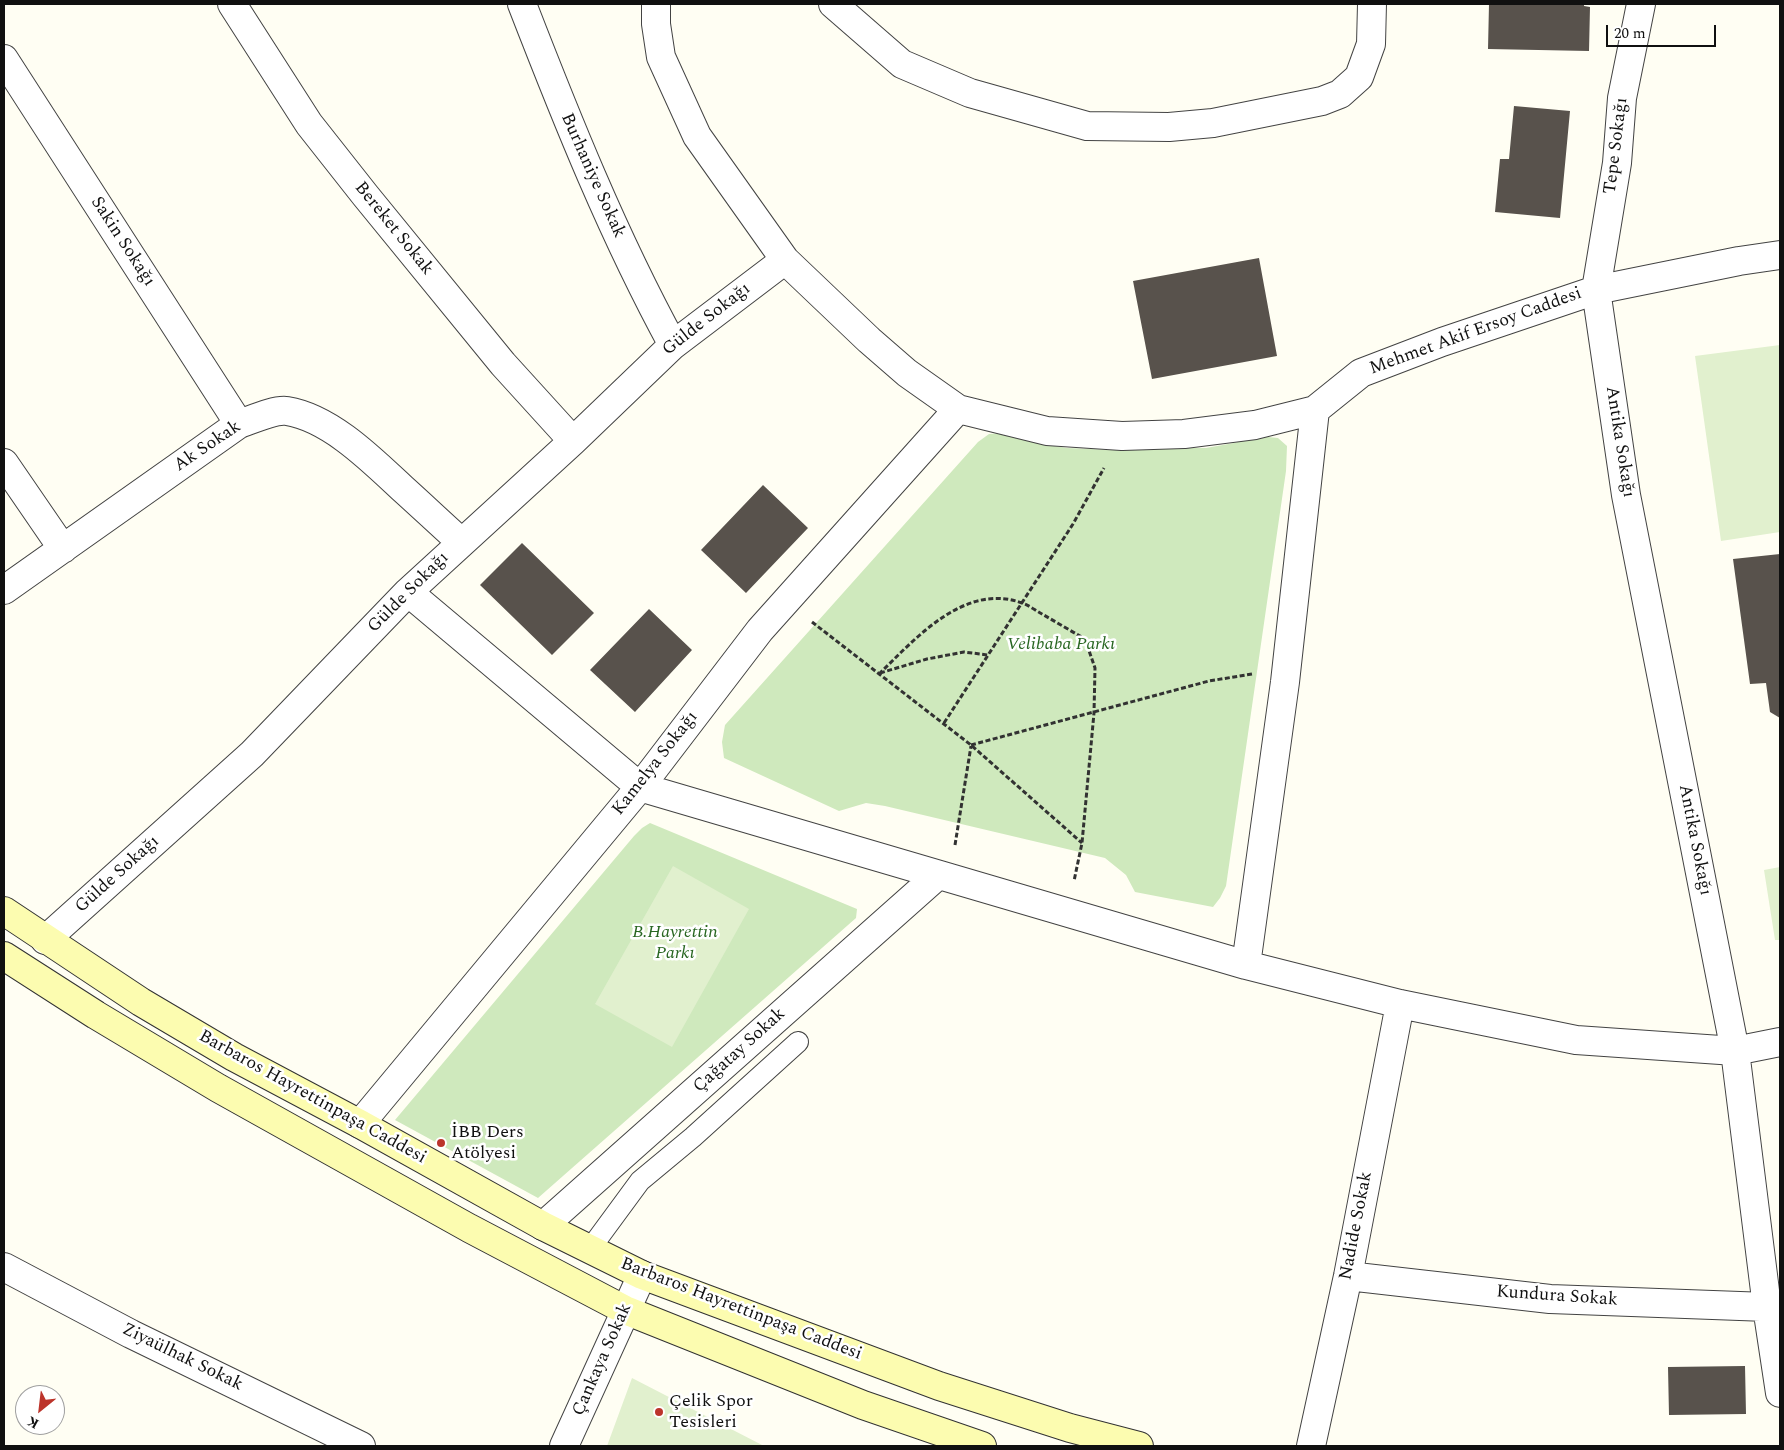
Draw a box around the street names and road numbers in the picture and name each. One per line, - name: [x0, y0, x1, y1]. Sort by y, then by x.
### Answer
- street label: Tepe Sokağı: [1600, 97, 1634, 195]
- street label: Burhaniye Sokak: [555, 110, 629, 242]
- street label: Bereket Sokak: [349, 178, 437, 280]
- street label: Sakin Sokağı: [85, 193, 159, 291]
- street label: Gülde Sokağı: [659, 279, 755, 361]
- street label: Mehmet Akif Ersoy Caddesi: [1367, 283, 1585, 381]
- street label: Antika Sokağı: [1600, 385, 1638, 499]
- street label: Ak Sokak: [170, 417, 246, 477]
- street label: Gülde Sokağı: [364, 548, 454, 638]
- street label: Kamelya Sokağı: [609, 708, 703, 820]
- street label: Antika Sokağı: [1673, 783, 1715, 897]
- street label: Gülde Sokağı: [71, 831, 165, 919]
- street label: Çağatay Sokak: [689, 1004, 791, 1098]
- street label: Barbaros Hayrettinpaşa Caddesi: [194, 1026, 430, 1170]
- street label: Nadide Sokak: [1336, 1170, 1378, 1282]
- street label: Barbaros Hayrettinpaşa Caddesi: [617, 1254, 865, 1366]
- street label: Kundura Sokak: [1495, 1282, 1619, 1312]
- street label: Çankaya Sokak: [569, 1300, 637, 1420]
- street label: Ziyaülhak Sokak: [118, 1319, 246, 1397]

